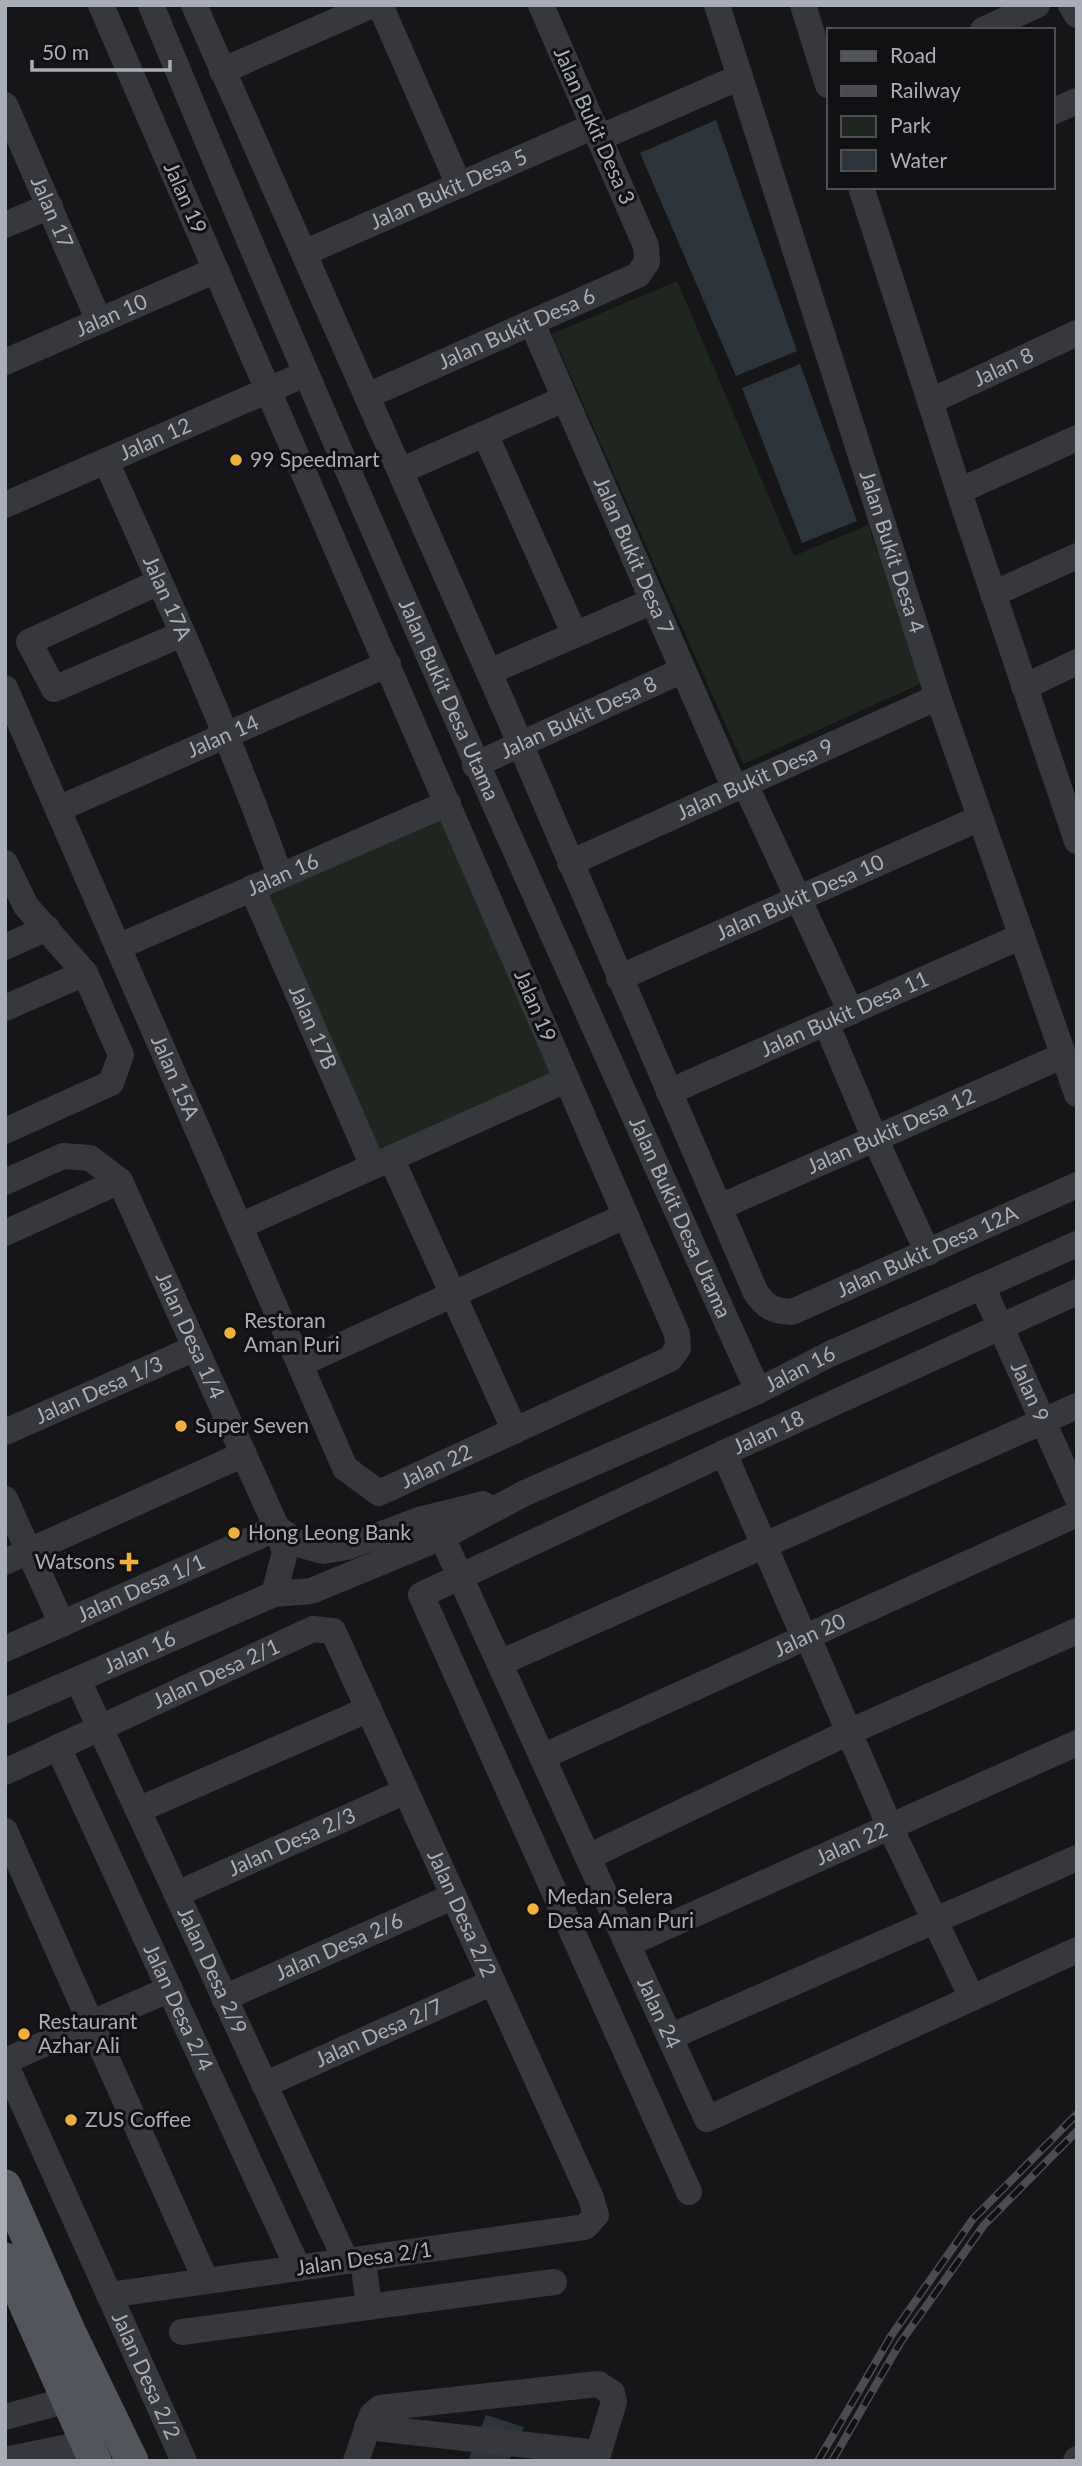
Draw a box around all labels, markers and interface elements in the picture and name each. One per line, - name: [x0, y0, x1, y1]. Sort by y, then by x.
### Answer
- scale bar: [32, 28, 170, 72]
- legend: [827, 28, 1054, 189]
- text: 50 m: [42, 39, 89, 64]
- text: Road: [890, 42, 937, 67]
- street label: Jalan Bukit Desa 3: [550, 43, 641, 208]
- text: Railway: [890, 77, 961, 102]
- text: Park: [890, 112, 931, 137]
- street label: Jalan Bukit Desa 5: [366, 143, 531, 234]
- text: Water: [890, 147, 947, 172]
- street label: Jalan 19: [160, 158, 213, 237]
- street label: Jalan 17: [26, 172, 80, 251]
- street label: Jalan Bukit Desa 6: [434, 282, 598, 374]
- street label: Jalan 10: [71, 288, 150, 341]
- street label: Jalan 8: [969, 341, 1037, 391]
- street label: Jalan 12: [115, 411, 194, 465]
- place label: 99 Speedmart: [250, 446, 380, 471]
- marker: 99 Speedmart: [228, 452, 244, 468]
- street label: Jalan Bukit Desa 4: [855, 467, 931, 636]
- street label: Jalan Bukit Desa 7: [590, 473, 680, 638]
- street label: Jalan 17A: [139, 551, 198, 644]
- street label: Jalan Bukit Desa Utama: [395, 595, 505, 804]
- street label: Jalan Bukit Desa 8: [496, 670, 660, 763]
- street label: Jalan 14: [182, 709, 262, 762]
- street label: Jalan Bukit Desa 9: [672, 732, 837, 824]
- street label: Jalan 16: [243, 847, 322, 900]
- street label: Jalan Bukit Desa 10: [711, 848, 887, 945]
- street label: Jalan Bukit Desa 11: [756, 965, 932, 1061]
- street label: Jalan 19: [510, 966, 563, 1045]
- street label: Jalan 17B: [285, 981, 343, 1073]
- street label: Jalan 15A: [147, 1031, 206, 1124]
- street label: Jalan Bukit Desa 12: [802, 1082, 978, 1178]
- street label: Jalan Bukit Desa Utama: [625, 1112, 737, 1321]
- street label: Jalan Bukit Desa 12A: [832, 1199, 1022, 1302]
- street label: Jalan Desa 1/4: [152, 1267, 231, 1402]
- place label: Restoran Aman Puri: [244, 1307, 340, 1356]
- marker: Restoran Aman Puri: [222, 1325, 238, 1341]
- street label: Jalan 16: [760, 1339, 839, 1396]
- street label: Jalan Desa 1/3: [31, 1350, 166, 1428]
- street label: Jalan 9: [1007, 1357, 1055, 1425]
- street label: Jalan 18: [728, 1404, 808, 1458]
- place label: Super Seven: [195, 1412, 309, 1437]
- marker: Super Seven: [173, 1418, 189, 1434]
- street label: Jalan 22: [396, 1438, 475, 1493]
- place label: Hong Leong Bank: [248, 1519, 411, 1544]
- marker: Hong Leong Bank: [226, 1525, 242, 1541]
- place label: Watsons: [35, 1548, 115, 1573]
- street label: Jalan Desa 1/1: [73, 1548, 208, 1626]
- marker: Watsons: [121, 1554, 137, 1570]
- street label: Jalan 20: [769, 1607, 849, 1661]
- street label: Jalan 16: [99, 1624, 179, 1678]
- street label: Jalan Desa 2/1: [148, 1632, 283, 1713]
- street label: Jalan Desa 2/3: [224, 1801, 359, 1880]
- street label: Jalan 22: [811, 1816, 891, 1869]
- street label: Jalan Desa 2/2: [423, 1845, 503, 1980]
- place label: Medan Selera Desa Aman Puri: [547, 1883, 694, 1932]
- marker: Medan Selera Desa Aman Puri: [525, 1901, 541, 1917]
- street label: Jalan Desa 2/9: [173, 1902, 253, 2037]
- street label: Jalan Desa 2/6: [271, 1906, 406, 1985]
- street label: Jalan Desa 2/4: [139, 1940, 219, 2075]
- street label: Jalan 24: [633, 1973, 687, 2052]
- street label: Jalan Desa 2/7: [311, 1992, 446, 2071]
- place label: Restaurant Azhar Ali: [38, 2008, 138, 2057]
- marker: Restaurant Azhar Ali: [16, 2026, 32, 2042]
- place label: ZUS Coffee: [85, 2106, 191, 2131]
- marker: ZUS Coffee: [63, 2112, 79, 2128]
- street label: Jalan Desa 2/1: [294, 2236, 433, 2279]
- street label: Jalan Desa 2/2: [108, 2308, 187, 2443]

